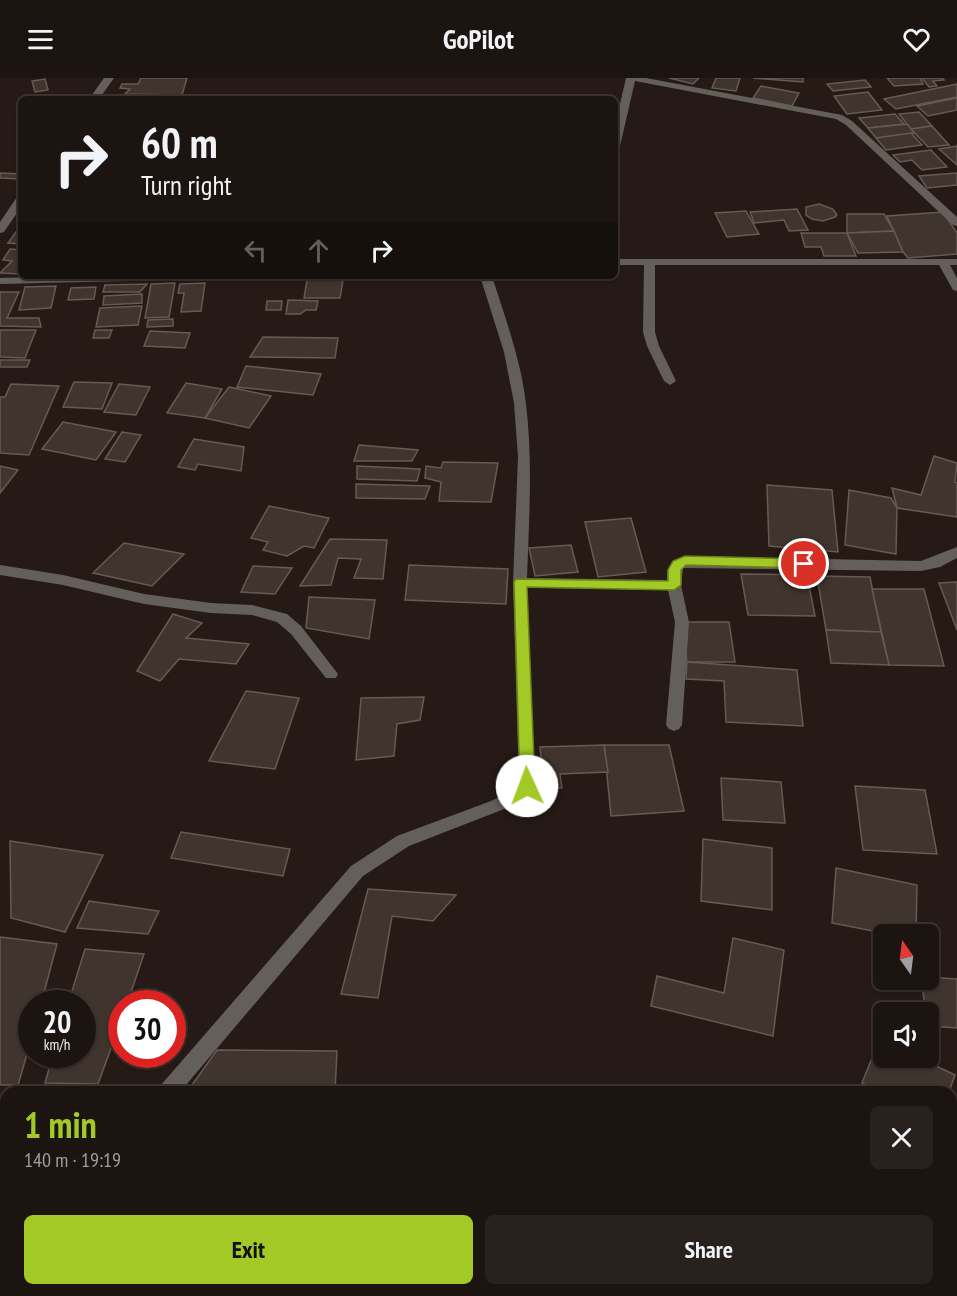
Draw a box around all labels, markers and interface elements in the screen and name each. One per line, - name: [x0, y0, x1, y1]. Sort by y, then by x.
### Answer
- text: GoPilot: [443, 22, 514, 56]
- icon: menu: [24, 23, 57, 56]
- icon: heart: [900, 23, 933, 56]
- text: 60 m: [141, 115, 218, 170]
- icon: right: [42, 120, 120, 198]
- text: Turn right: [141, 168, 232, 202]
- icon: left: [239, 234, 272, 267]
- icon: ahead: [302, 234, 335, 267]
- icon: right: [365, 234, 398, 267]
- pin: [778, 538, 829, 589]
- icon: arrive: [787, 547, 820, 580]
- position arrow: [495, 754, 559, 818]
- north arrow: [873, 924, 939, 990]
- map controls: [873, 924, 939, 1068]
- speed limit sign: 30: [108, 990, 186, 1068]
- text: 20: [43, 1002, 71, 1041]
- button: sound: [873, 1002, 939, 1068]
- text: km/h: [44, 1035, 70, 1054]
- text: 1 min: [24, 1101, 97, 1148]
- button: close: [870, 1106, 933, 1169]
- text: 140 m · 19:19: [24, 1147, 121, 1173]
- button: Exit: [24, 1215, 473, 1284]
- button: Share: [485, 1215, 933, 1284]

